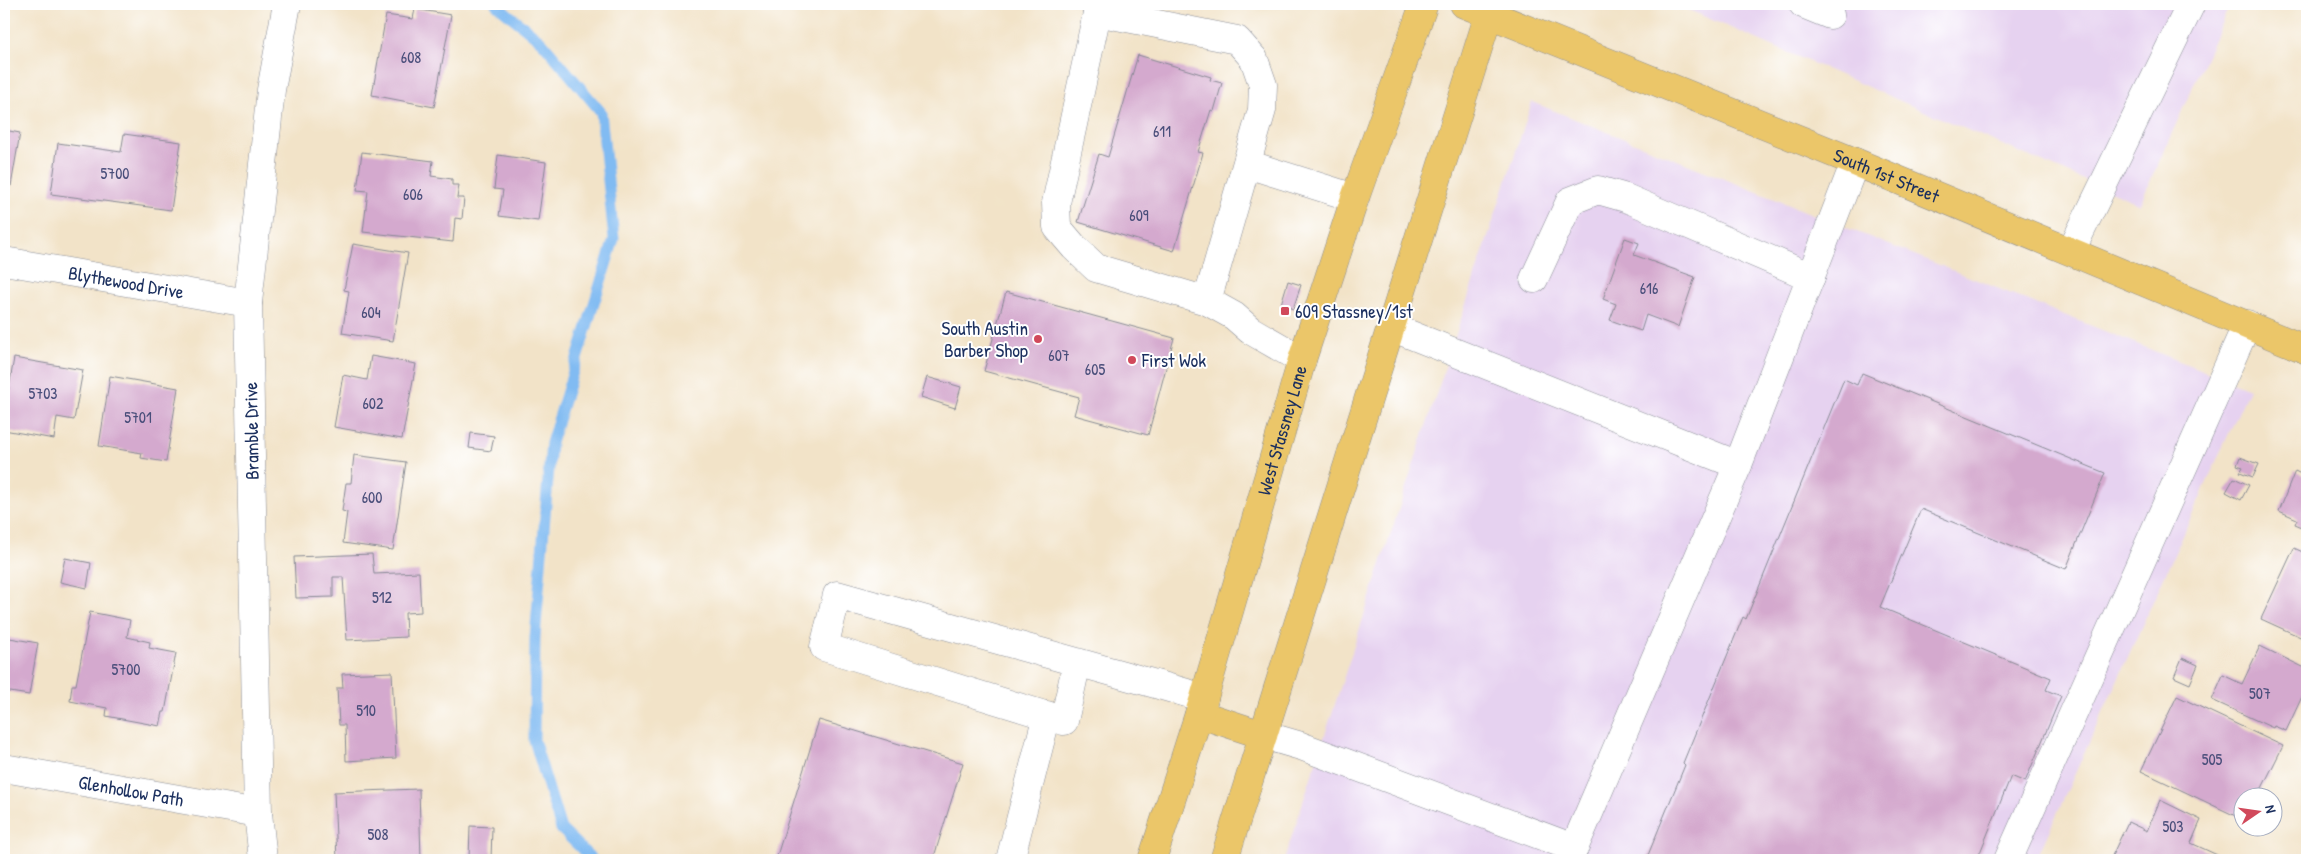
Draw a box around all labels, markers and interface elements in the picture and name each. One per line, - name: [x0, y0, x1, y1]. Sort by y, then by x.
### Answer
- house number: 608: [401, 46, 421, 68]
- house number: 611: [1153, 120, 1171, 142]
- street label: South 1st Street: [1830, 142, 1944, 209]
- house number: 5700: [100, 162, 130, 184]
- house number: 606: [403, 183, 423, 205]
- house number: 609: [1129, 204, 1149, 226]
- street label: Blythewood Drive: [67, 259, 186, 305]
- house number: 616: [1640, 277, 1658, 299]
- place label: 609 Stassney/1st: [1295, 298, 1413, 324]
- house number: 604: [361, 301, 381, 323]
- marker: 609 Stassney/1st: [1279, 305, 1291, 317]
- place label: South Austin Barber Shop: [942, 315, 1028, 363]
- marker: South Austin Barber Shop: [1032, 333, 1044, 345]
- house number: 607: [1048, 344, 1070, 366]
- place label: First Wok: [1141, 347, 1206, 373]
- marker: First Wok: [1126, 354, 1138, 366]
- house number: 605: [1085, 358, 1105, 380]
- street label: West Stassney Lane: [1250, 362, 1313, 498]
- street label: Bramble Drive: [237, 381, 265, 480]
- house number: 5703: [28, 382, 58, 404]
- house number: 602: [362, 392, 384, 414]
- house number: 5701: [124, 406, 152, 428]
- house number: 600: [362, 486, 382, 508]
- house number: 512: [372, 586, 393, 608]
- house number: 5700: [111, 658, 141, 680]
- house number: 507: [2249, 682, 2271, 704]
- house number: 510: [356, 699, 376, 721]
- house number: 505: [2202, 748, 2223, 770]
- street label: Glenhollow Path: [76, 768, 186, 813]
- north arrow: [2234, 786, 2284, 836]
- text: N: [2261, 803, 2281, 815]
- house number: 503: [2162, 815, 2184, 837]
- house number: 508: [368, 823, 388, 845]

